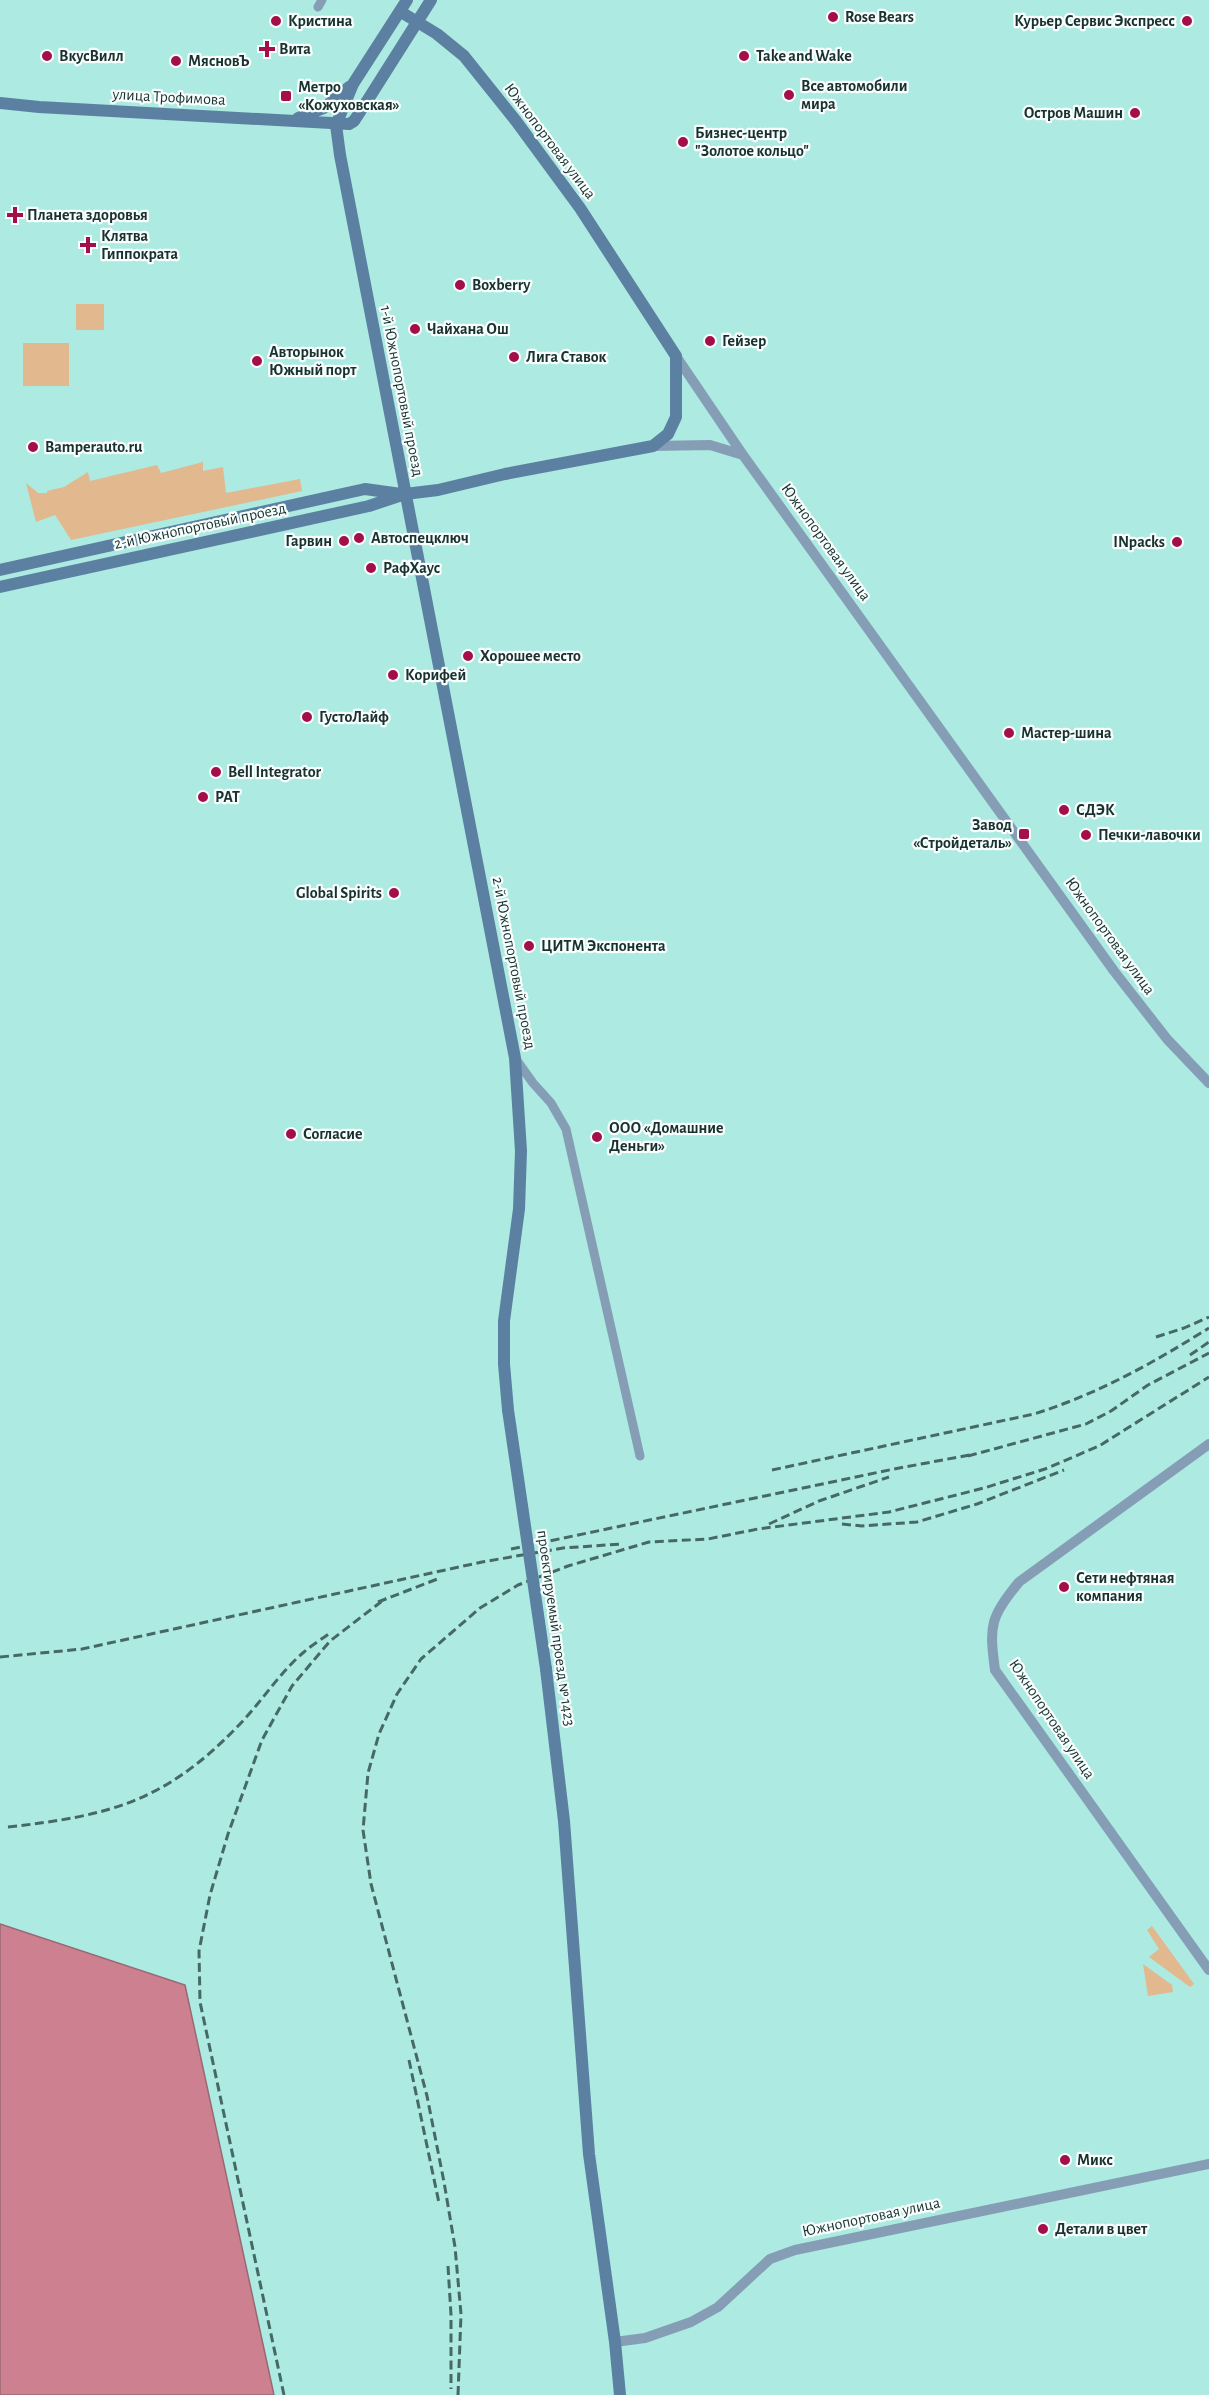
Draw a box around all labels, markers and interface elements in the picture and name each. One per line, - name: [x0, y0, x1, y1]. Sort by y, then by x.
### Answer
- place label: Rose Bears: [845, 9, 914, 25]
- marker: Rose Bears: [826, 10, 840, 24]
- place label: Кристина: [288, 13, 353, 29]
- place label: Курьер Сервис Экспресс: [1014, 13, 1175, 30]
- marker: Кристина: [269, 14, 283, 28]
- marker: Курьер Сервис Экспресс: [1180, 14, 1194, 28]
- place label: Вита: [279, 41, 311, 57]
- marker: Вита: [260, 42, 274, 56]
- place label: ВкусВилл: [59, 48, 124, 65]
- place label: Take and Wake: [756, 48, 852, 64]
- marker: ВкусВилл: [40, 49, 54, 63]
- marker: Take and Wake: [737, 49, 751, 63]
- place label: МясновЪ: [188, 53, 250, 69]
- marker: МясновЪ: [169, 54, 183, 68]
- place label: Все автомобили мира: [801, 78, 908, 112]
- place label: Метро «Кожуховская»: [298, 79, 400, 114]
- street label: Южнопортовая улица: [501, 80, 599, 203]
- street label: улица Трофимова: [111, 86, 226, 109]
- marker: Все автомобили мира: [782, 88, 796, 102]
- marker: Метро «Кожуховская»: [279, 89, 293, 103]
- place label: Остров Машин: [1024, 105, 1123, 121]
- marker: Остров Машин: [1128, 106, 1142, 120]
- place label: Бизнес-центр "Золотое кольцо": [695, 125, 809, 159]
- marker: Бизнес-центр "Золотое кольцо": [676, 135, 690, 149]
- place label: Планета здоровья: [27, 207, 148, 223]
- marker: Планета здоровья: [8, 208, 22, 222]
- place label: Клятва Гиппократа: [101, 228, 178, 262]
- marker: Клятва Гиппократа: [79, 236, 97, 254]
- place label: Boxberry: [472, 277, 531, 294]
- marker: Boxberry: [453, 278, 467, 292]
- street label: 1-й Южнопортовый проезд: [378, 304, 426, 478]
- place label: Чайхана Ош: [427, 321, 509, 337]
- marker: Чайхана Ош: [408, 322, 422, 336]
- place label: Гейзер: [722, 333, 766, 349]
- marker: Гейзер: [703, 334, 717, 348]
- place label: Авторынок Южный порт: [269, 344, 357, 378]
- place label: Лига Ставок: [526, 349, 606, 365]
- marker: Лига Ставок: [507, 350, 521, 364]
- marker: Авторынок Южный порт: [250, 354, 264, 368]
- place label: Bamperauto.ru: [45, 439, 143, 455]
- marker: Bamperauto.ru: [26, 440, 40, 454]
- street label: Южнопортовая улица: [777, 480, 874, 604]
- street label: 2-й Южнопортовый проезд: [113, 500, 287, 552]
- place label: Автоспецключ: [371, 530, 469, 546]
- marker: Автоспецключ: [352, 531, 366, 545]
- place label: Гарвин: [285, 533, 332, 549]
- marker: Гарвин: [337, 534, 351, 548]
- place label: INpacks: [1113, 534, 1165, 550]
- marker: INpacks: [1170, 535, 1184, 549]
- place label: РафХаус: [383, 560, 440, 577]
- marker: РафХаус: [364, 561, 378, 575]
- place label: Хорошее место: [480, 648, 581, 664]
- marker: Хорошее место: [461, 649, 475, 663]
- place label: Корифей: [405, 667, 466, 683]
- marker: Корифей: [386, 668, 400, 682]
- place label: ГустоЛайф: [319, 709, 389, 726]
- marker: ГустоЛайф: [300, 710, 314, 724]
- place label: Мастер-шина: [1021, 725, 1112, 741]
- marker: Мастер-шина: [1002, 726, 1016, 740]
- place label: Bell Integrator: [228, 764, 321, 780]
- marker: Bell Integrator: [209, 765, 223, 779]
- place label: РАТ: [215, 789, 240, 805]
- marker: РАТ: [196, 790, 210, 804]
- place label: СДЭК: [1076, 802, 1115, 818]
- marker: СДЭК: [1057, 803, 1071, 817]
- place label: Завод «Стройдеталь»: [913, 817, 1012, 851]
- marker: Завод «Стройдеталь»: [1017, 827, 1031, 841]
- place label: Печки-лавочки: [1098, 827, 1201, 843]
- marker: Печки-лавочки: [1079, 828, 1093, 842]
- street label: Южнопортовая улица: [1061, 874, 1158, 998]
- street label: 2-й Южнопортовый проезд: [489, 875, 539, 1051]
- place label: Global Spirits: [296, 885, 382, 901]
- marker: Global Spirits: [387, 886, 401, 900]
- place label: ЦИТМ Экспонента: [541, 938, 666, 954]
- marker: ЦИТМ Экспонента: [522, 939, 536, 953]
- place label: ООО «Домашние Деньги»: [609, 1120, 724, 1154]
- place label: Согласие: [303, 1126, 363, 1142]
- marker: Согласие: [284, 1127, 298, 1141]
- marker: ООО «Домашние Деньги»: [590, 1130, 604, 1144]
- street label: проектируемый проезд № 1423: [533, 1529, 578, 1727]
- place label: Сети нефтяная компания: [1076, 1570, 1175, 1604]
- marker: Сети нефтяная компания: [1057, 1580, 1071, 1594]
- street label: Южнопортовая улица: [1005, 1656, 1098, 1782]
- place label: Микс: [1077, 2152, 1113, 2168]
- marker: Микс: [1058, 2153, 1072, 2167]
- street label: Южнопортовая улица: [801, 2195, 942, 2240]
- place label: Детали в цвет: [1055, 2221, 1148, 2237]
- marker: Детали в цвет: [1036, 2222, 1050, 2236]

